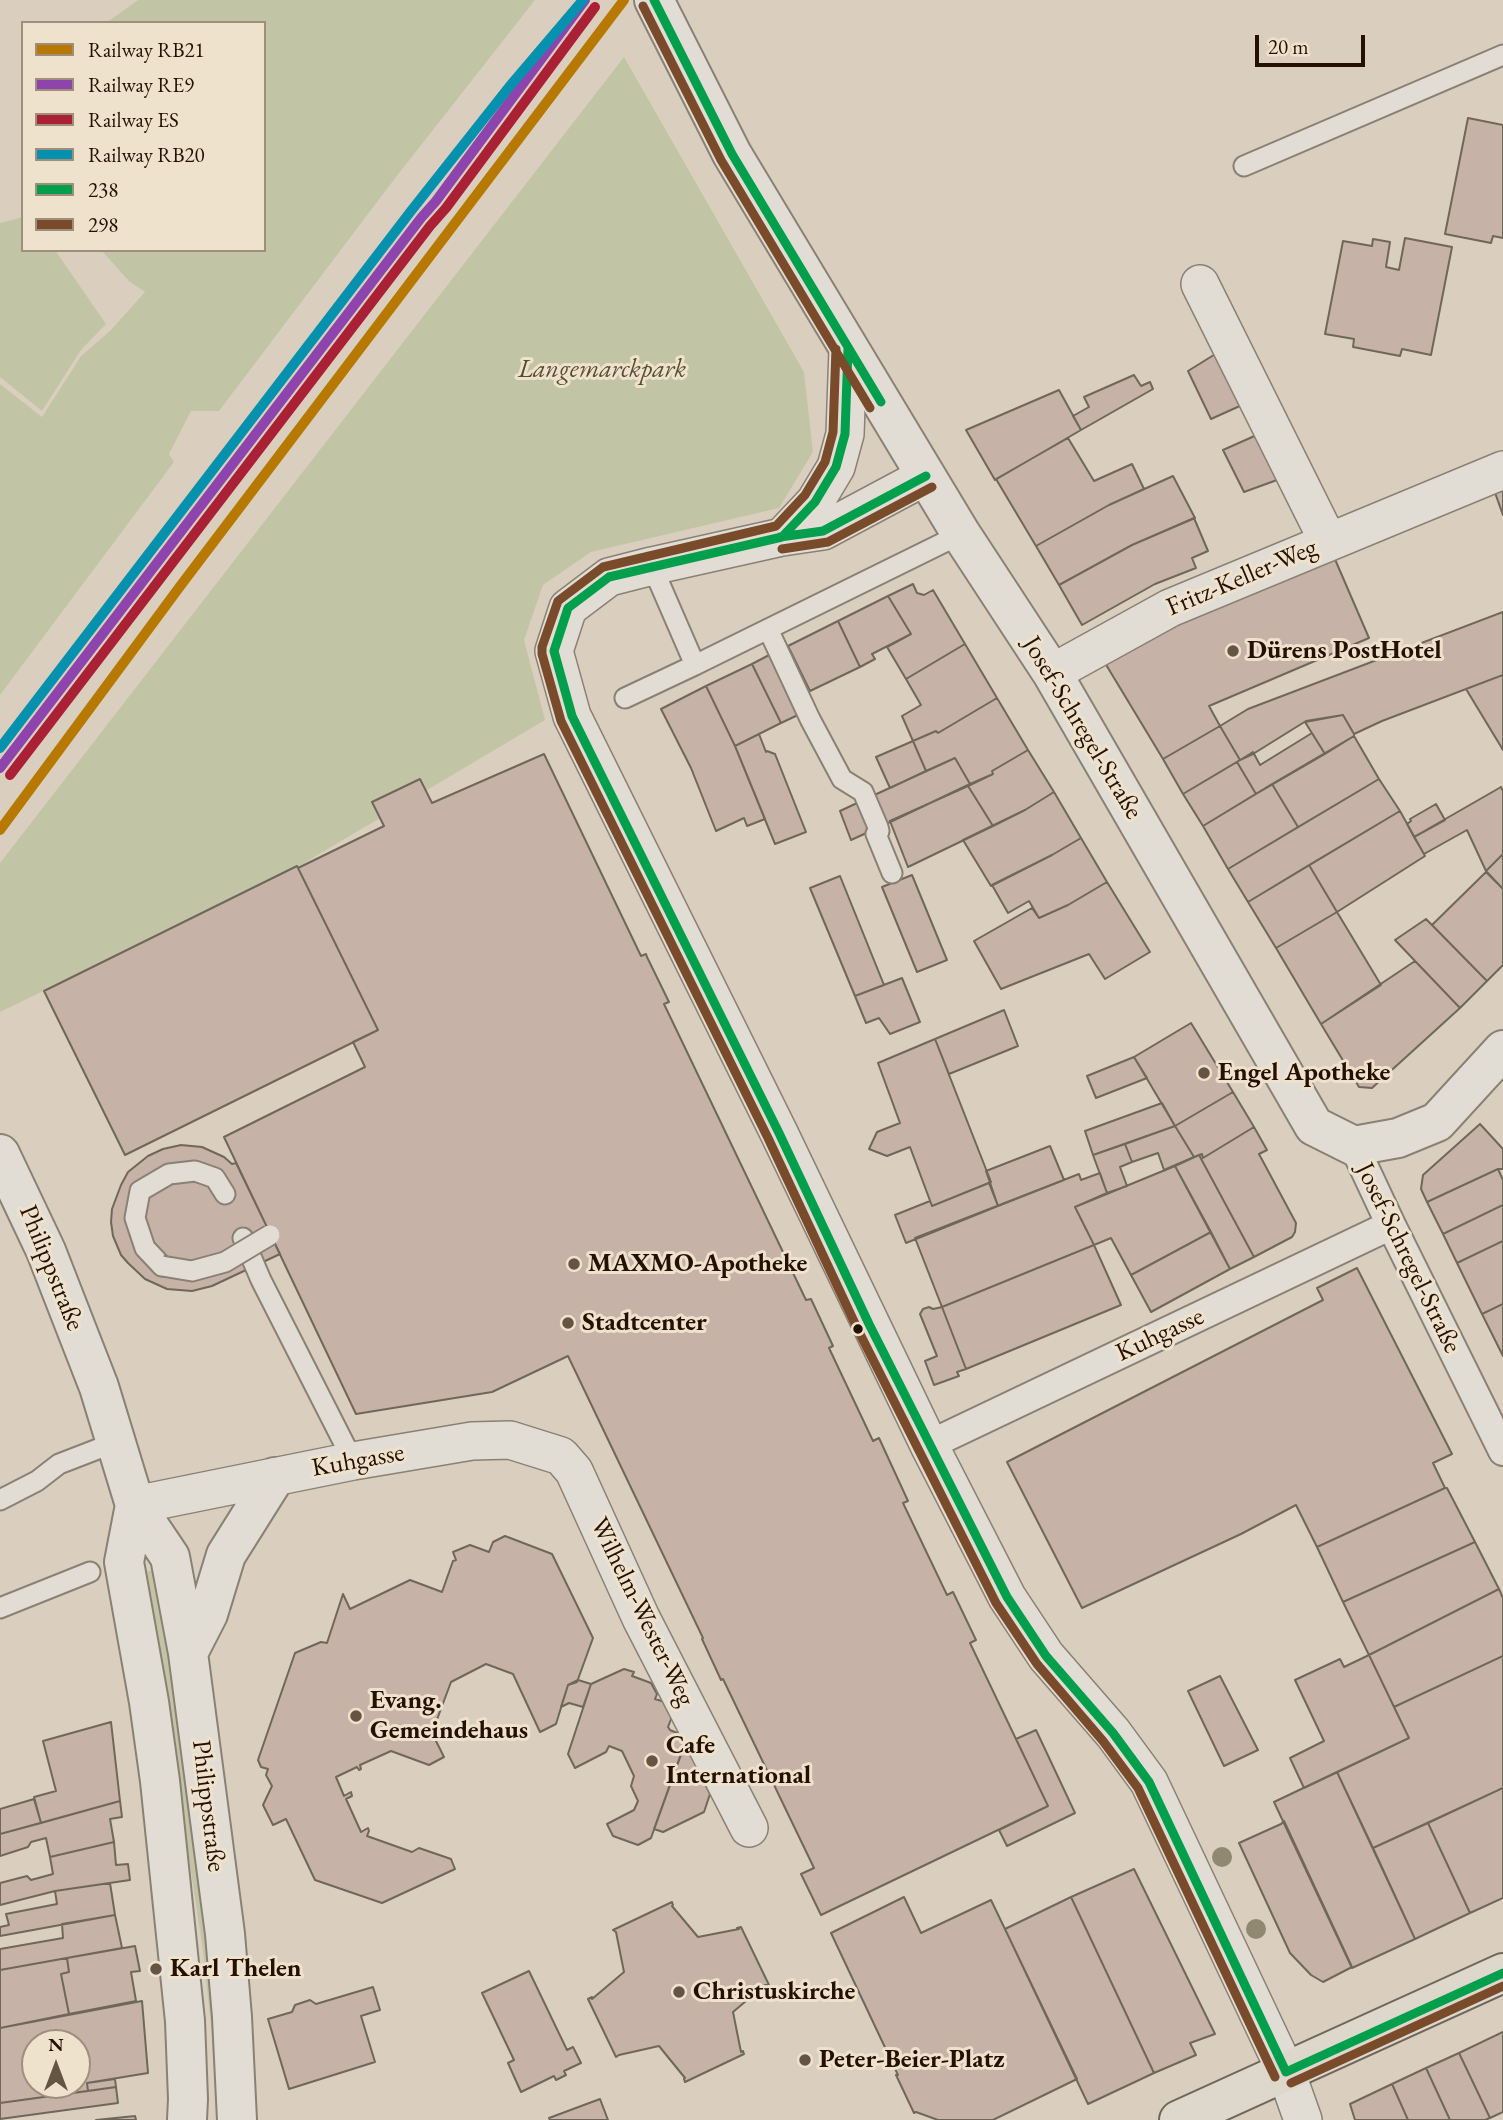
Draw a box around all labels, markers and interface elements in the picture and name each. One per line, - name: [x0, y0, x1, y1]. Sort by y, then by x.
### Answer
- legend: [21, 21, 266, 252]
- scale bar: [1258, 21, 1368, 65]
- text: 20 m: [1268, 33, 1309, 60]
- text: Railway RB21: [88, 36, 205, 63]
- text: Railway RE9: [88, 71, 194, 98]
- text: Railway ES: [88, 106, 179, 133]
- text: Railway RB20: [88, 141, 205, 168]
- text: 238: [88, 176, 118, 203]
- text: 298: [88, 211, 118, 238]
- park label: Langemarckpark: [518, 354, 686, 386]
- street label: Fritz-Keller-Weg: [1162, 532, 1322, 624]
- street label: Josef-Schregel-Straße: [1015, 631, 1149, 825]
- place label: Dürens PostHotel: [1247, 635, 1442, 667]
- marker: Dürens PostHotel: [1225, 643, 1241, 659]
- place label: Engel Apotheke: [1218, 1057, 1390, 1089]
- marker: Engel Apotheke: [1196, 1065, 1212, 1081]
- street label: Josef-Schregel-Straße: [1348, 1158, 1468, 1358]
- street label: Philippstraße: [12, 1201, 90, 1335]
- place label: MAXMO-Apotheke: [588, 1248, 807, 1280]
- marker: MAXMO-Apotheke: [566, 1256, 582, 1272]
- street label: Kuhgasse: [1111, 1301, 1209, 1369]
- place label: Stadtcenter: [582, 1307, 707, 1339]
- marker: Stadtcenter: [560, 1315, 576, 1331]
- unlabelled marker: [851, 1322, 865, 1336]
- street label: Kuhgasse: [309, 1438, 407, 1484]
- street label: Wilhelm-Wester-Weg: [583, 1513, 701, 1711]
- place label: Evang. Gemeindehaus: [370, 1685, 528, 1746]
- marker: Evang. Gemeindehaus: [348, 1708, 364, 1724]
- place label: Cafe International: [666, 1730, 811, 1792]
- street label: Philippstraße: [184, 1738, 232, 1874]
- marker: Cafe International: [644, 1753, 660, 1769]
- place label: Karl Thelen: [170, 1953, 302, 1985]
- marker: Karl Thelen: [148, 1961, 164, 1977]
- place label: Christuskirche: [693, 1976, 855, 2008]
- marker: Christuskirche: [671, 1984, 687, 2000]
- north arrow: [21, 2029, 91, 2099]
- text: N: [48, 2032, 64, 2057]
- place label: Peter-Beier-Platz: [819, 2044, 1005, 2076]
- marker: Peter-Beier-Platz: [797, 2052, 813, 2068]

